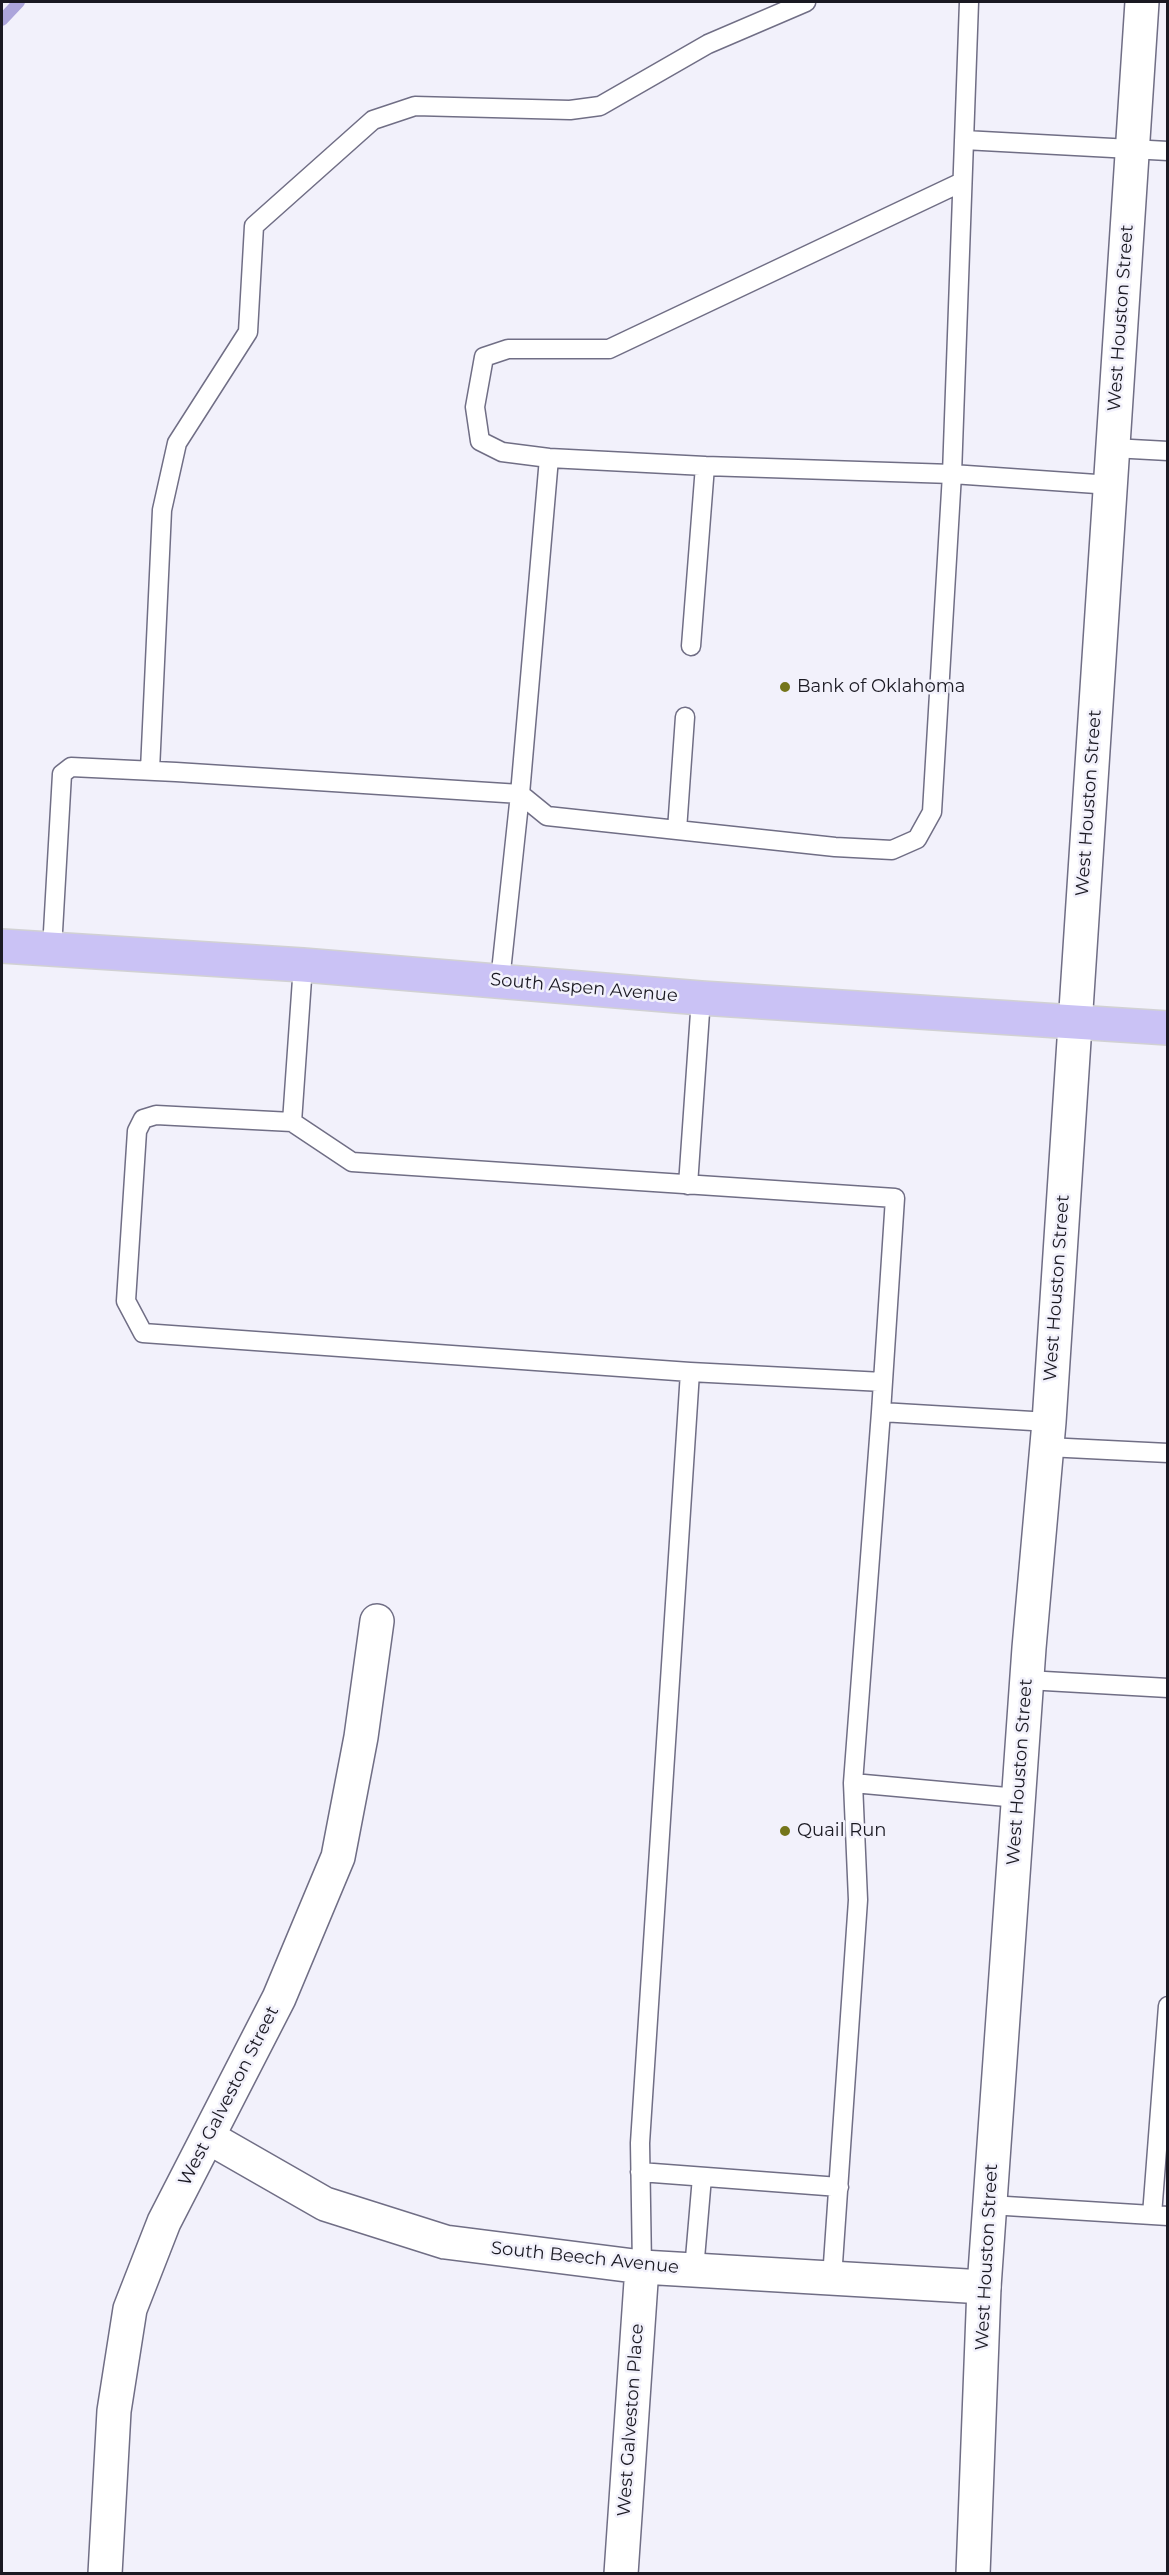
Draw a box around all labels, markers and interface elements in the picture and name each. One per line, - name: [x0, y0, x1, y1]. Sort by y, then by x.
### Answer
- street label: West Houston Street: [1104, 224, 1138, 412]
- place label: Bank of Oklahoma: [797, 676, 965, 698]
- marker: Bank of Oklahoma: [778, 680, 792, 694]
- street label: West Houston Street: [1072, 709, 1106, 897]
- street label: South Aspen Avenue: [489, 969, 679, 1007]
- street label: West Houston Street: [1040, 1194, 1074, 1382]
- street label: West Houston Street: [1003, 1678, 1037, 1866]
- place label: Quail Run: [797, 1820, 886, 1842]
- marker: Quail Run: [778, 1824, 792, 1838]
- street label: West Galveston Street: [174, 2003, 284, 2189]
- street label: West Houston Street: [971, 2163, 1003, 2351]
- street label: South Beech Avenue: [490, 2237, 680, 2279]
- street label: West Galveston Place: [613, 2323, 649, 2517]

